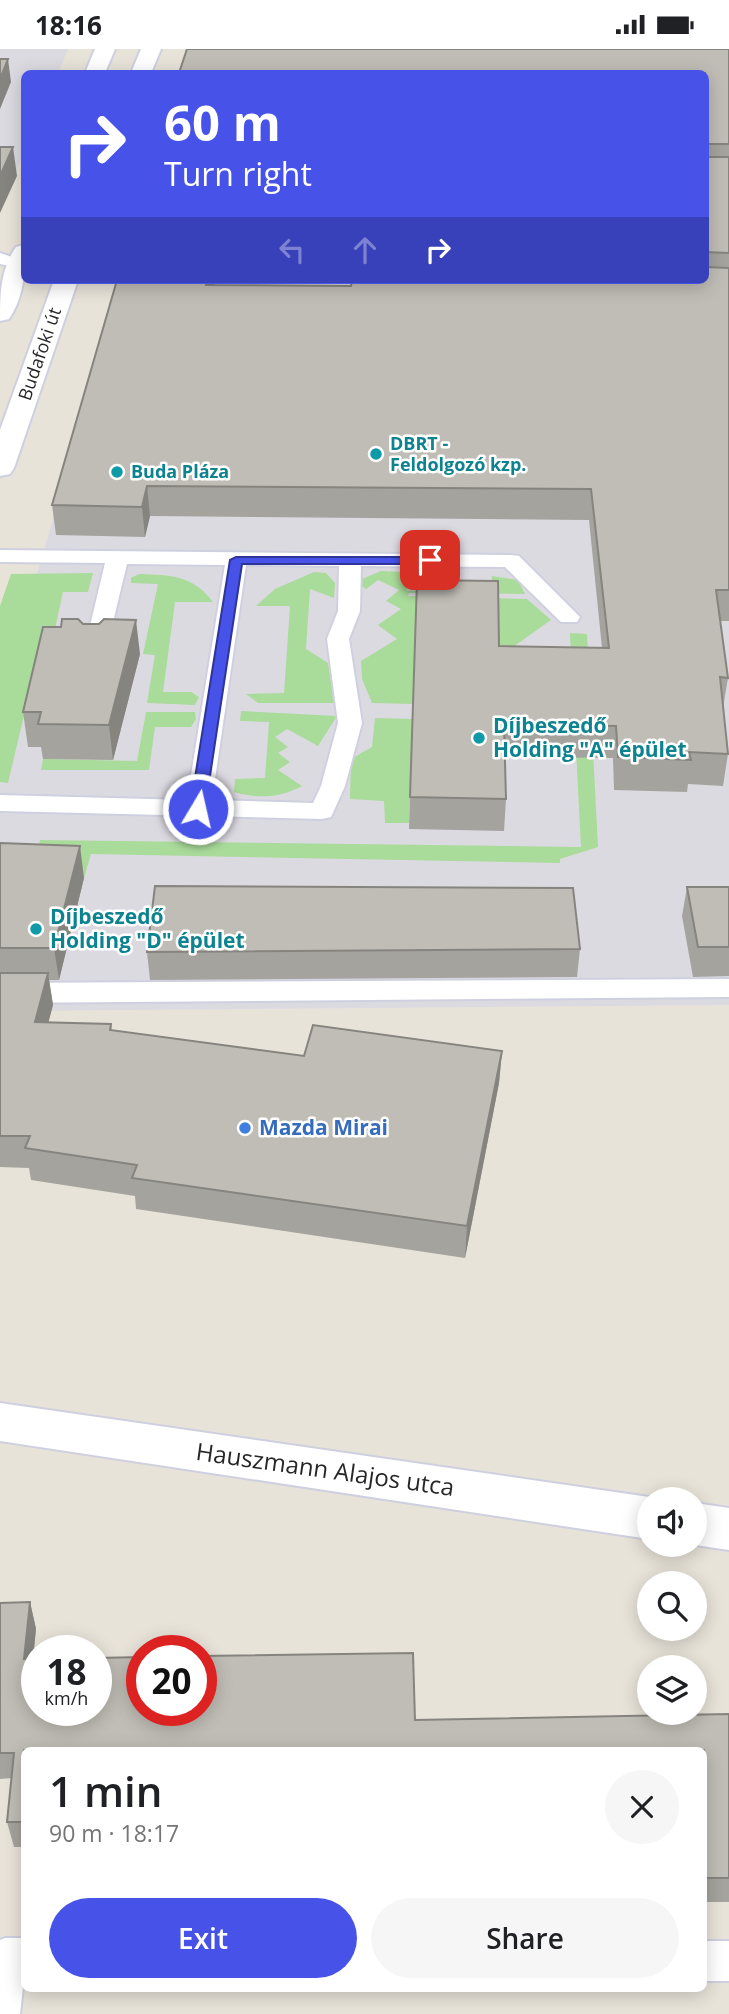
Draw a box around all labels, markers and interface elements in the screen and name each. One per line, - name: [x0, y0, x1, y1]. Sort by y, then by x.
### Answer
- text: 18:16: [35, 7, 102, 43]
- text: 60 m: [164, 89, 281, 155]
- icon: right: [49, 98, 140, 189]
- text: Turn right: [164, 152, 312, 195]
- icon: left: [273, 231, 311, 269]
- icon: ahead: [346, 231, 384, 269]
- icon: right: [419, 231, 457, 269]
- street label: Budafoki út: [12, 304, 66, 403]
- place label: DBRT - Feldolgozó kzp.: [390, 431, 526, 476]
- marker: DBRT - Feldolgozó kzp.: [368, 446, 384, 462]
- place label: Buda Pláza: [131, 459, 229, 483]
- marker: Buda Pláza: [109, 464, 125, 480]
- pin: [400, 530, 460, 590]
- icon: arrive: [411, 541, 449, 579]
- place label: Díjbeszedő Holding "A" épület: [493, 711, 687, 763]
- marker: Díjbeszedő Holding "A" épület: [471, 730, 487, 746]
- position arrow: [161, 772, 235, 846]
- place label: Díjbeszedő Holding "D" épület: [50, 902, 245, 954]
- marker: Díjbeszedő Holding "D" épület: [28, 921, 44, 937]
- place label: Mazda Mirai: [259, 1113, 388, 1141]
- marker: Mazda Mirai: [237, 1120, 253, 1136]
- street label: Hauszmann Alajos utca: [194, 1434, 456, 1503]
- map controls: [637, 1487, 707, 1725]
- button: sound: [637, 1487, 707, 1557]
- button: search: [637, 1571, 707, 1641]
- speed limit sign: 20: [126, 1635, 217, 1726]
- text: 18: [46, 1648, 87, 1695]
- button: layers: [637, 1655, 707, 1725]
- text: km/h: [45, 1686, 88, 1710]
- text: 1 min: [49, 1762, 162, 1819]
- button: close: [605, 1770, 679, 1844]
- text: 90 m · 18:17: [49, 1817, 179, 1849]
- button: Exit: [49, 1898, 357, 1978]
- button: Share: [371, 1898, 679, 1978]

